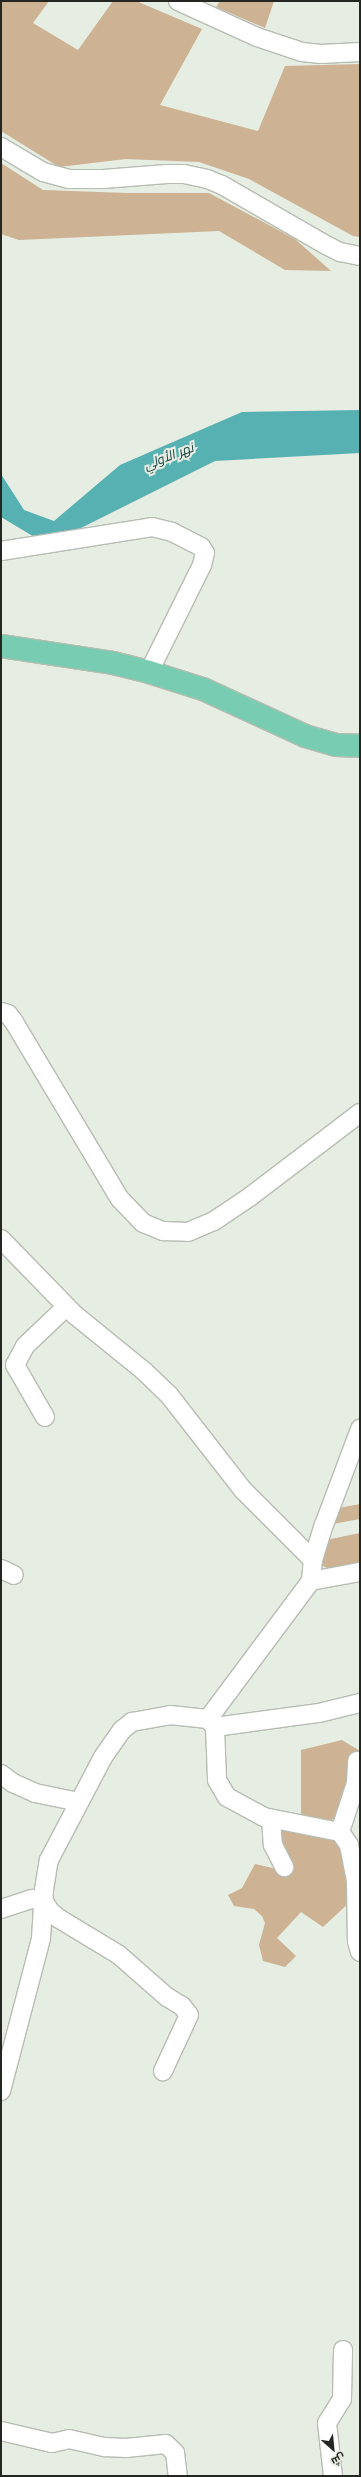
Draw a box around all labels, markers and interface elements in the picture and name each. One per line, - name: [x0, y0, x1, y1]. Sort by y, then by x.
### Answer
- water label: نهر الأولي: [142, 440, 196, 474]
- north arrow: [313, 2429, 353, 2469]
- text: ش: [329, 2449, 348, 2470]

